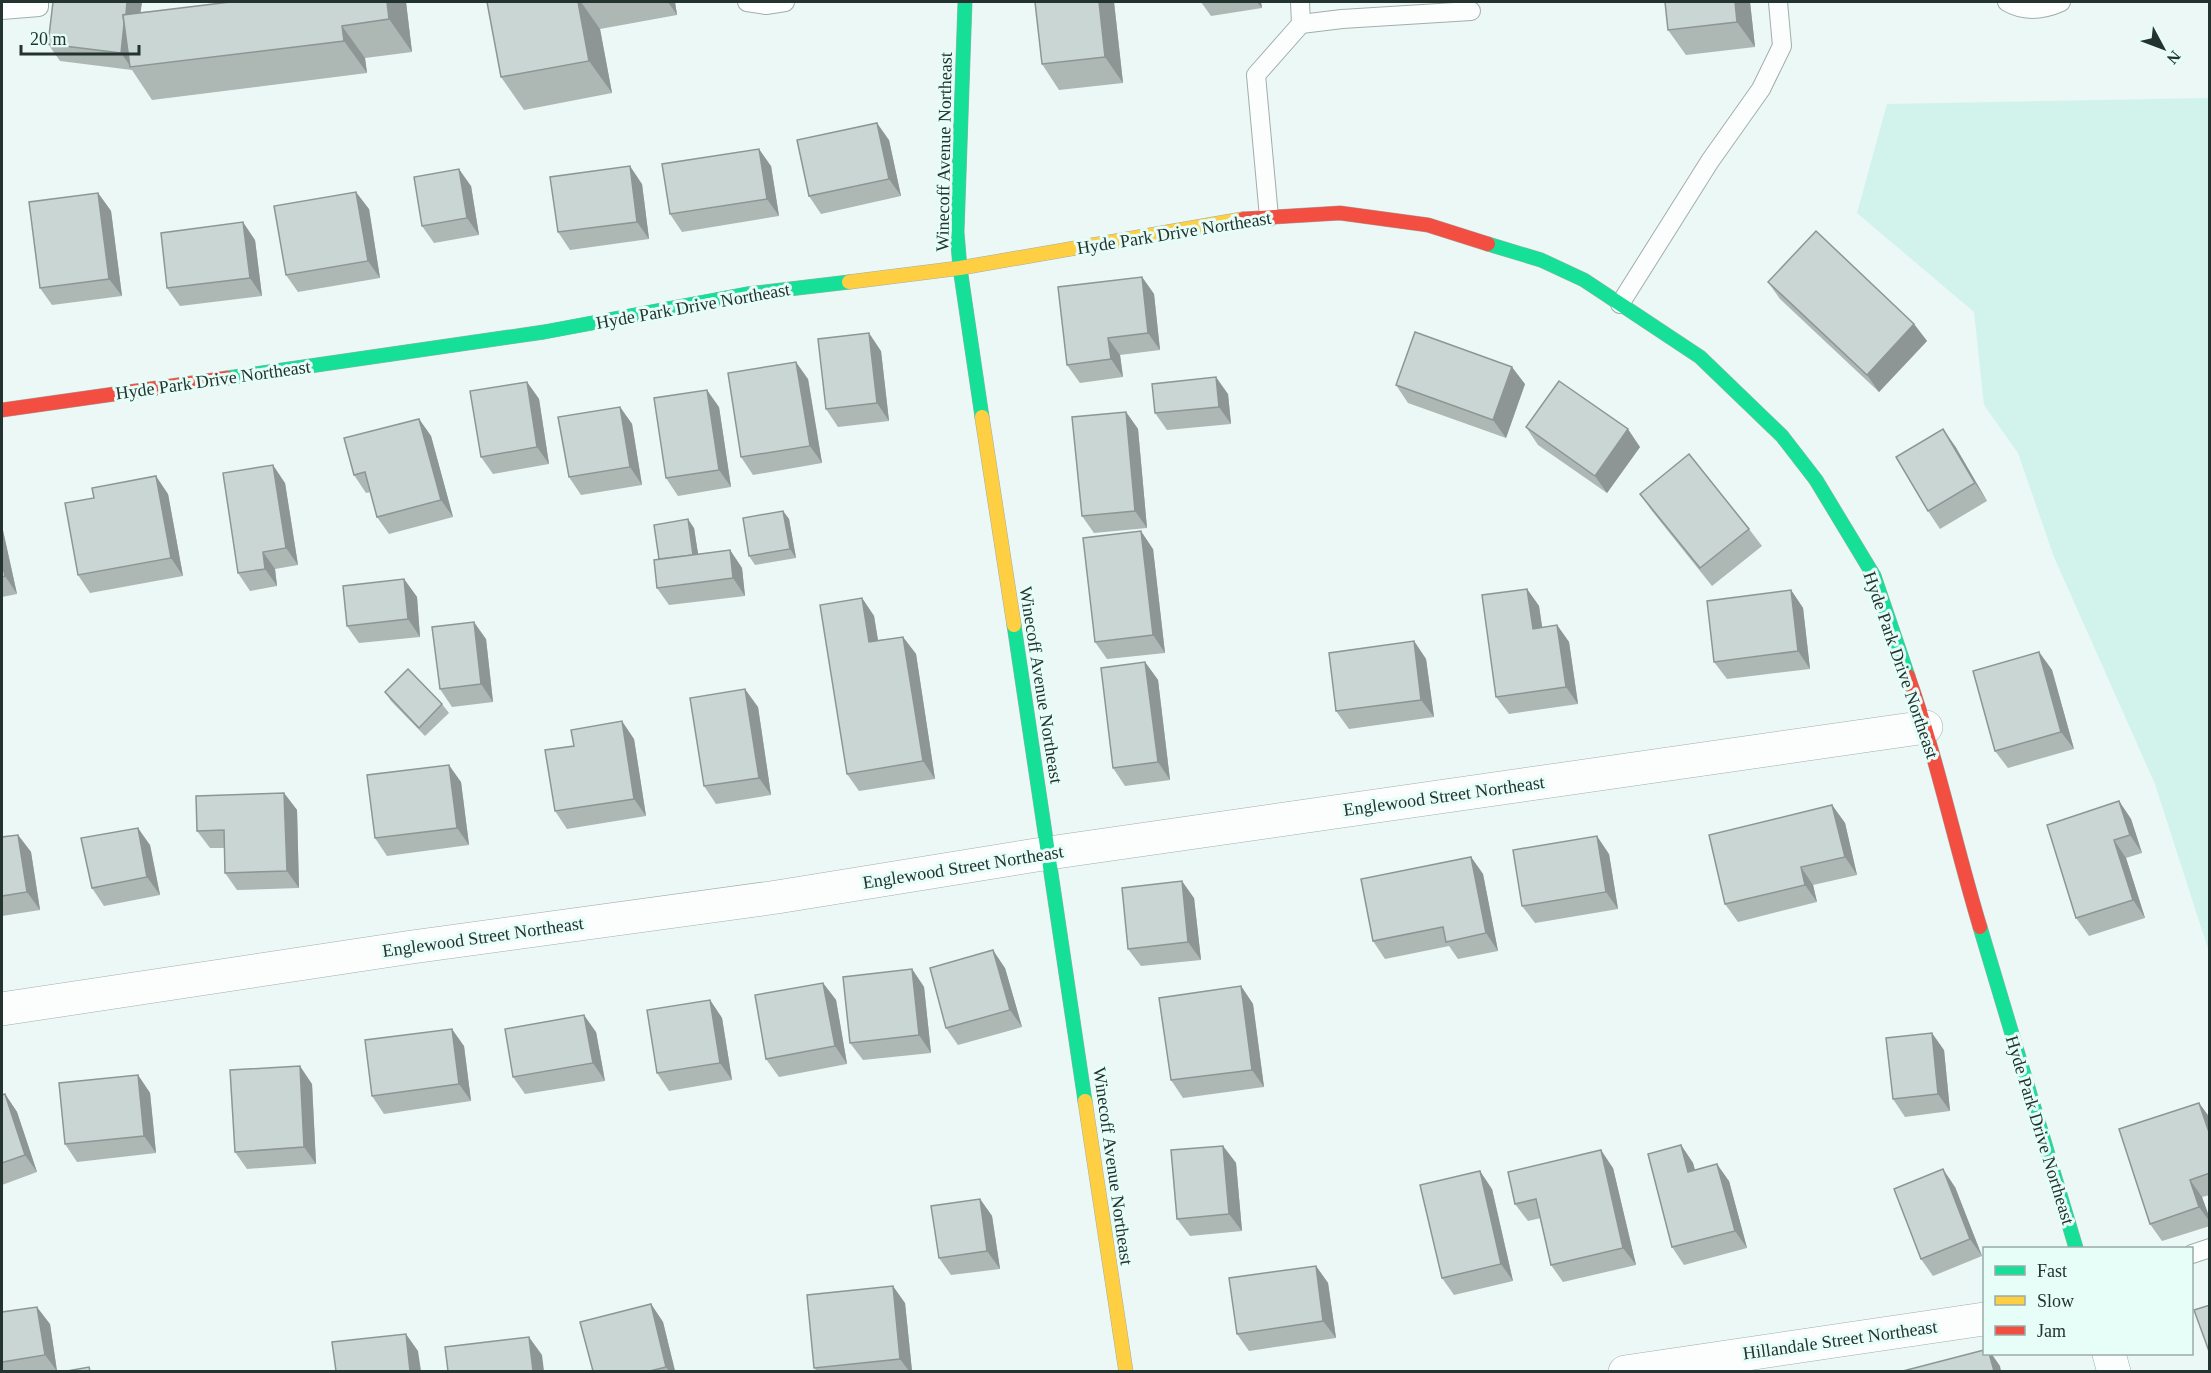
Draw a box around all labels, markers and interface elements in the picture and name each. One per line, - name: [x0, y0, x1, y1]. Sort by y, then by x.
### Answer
- scale bar: [21, 18, 140, 56]
- north arrow: [2133, 18, 2193, 78]
- text: 20 m: [30, 29, 67, 49]
- text: N: [2163, 48, 2184, 68]
- street label: Winecoff Avenue Northeast: [932, 52, 956, 252]
- street label: Hyde Park Drive Northeast: [1075, 208, 1273, 258]
- street label: Hyde Park Drive Northeast: [595, 279, 791, 333]
- street label: Hyde Park Drive Northeast: [114, 356, 312, 404]
- street label: Hyde Park Drive Northeast: [1860, 569, 1942, 761]
- street label: Winecoff Avenue Northeast: [1016, 585, 1066, 785]
- street label: Englewood Street Northeast: [1342, 772, 1546, 820]
- street label: Englewood Street Northeast: [861, 841, 1065, 893]
- street label: Englewood Street Northeast: [381, 913, 585, 961]
- street label: Hyde Park Drive Northeast: [2002, 1033, 2078, 1227]
- street label: Winecoff Avenue Northeast: [1089, 1066, 1137, 1266]
- legend: [1983, 1247, 2193, 1355]
- text: Fast: [2037, 1261, 2067, 1281]
- text: Slow: [2037, 1291, 2074, 1311]
- street label: Hillandale Street Northeast: [1742, 1316, 1938, 1364]
- text: Jam: [2037, 1321, 2066, 1341]

